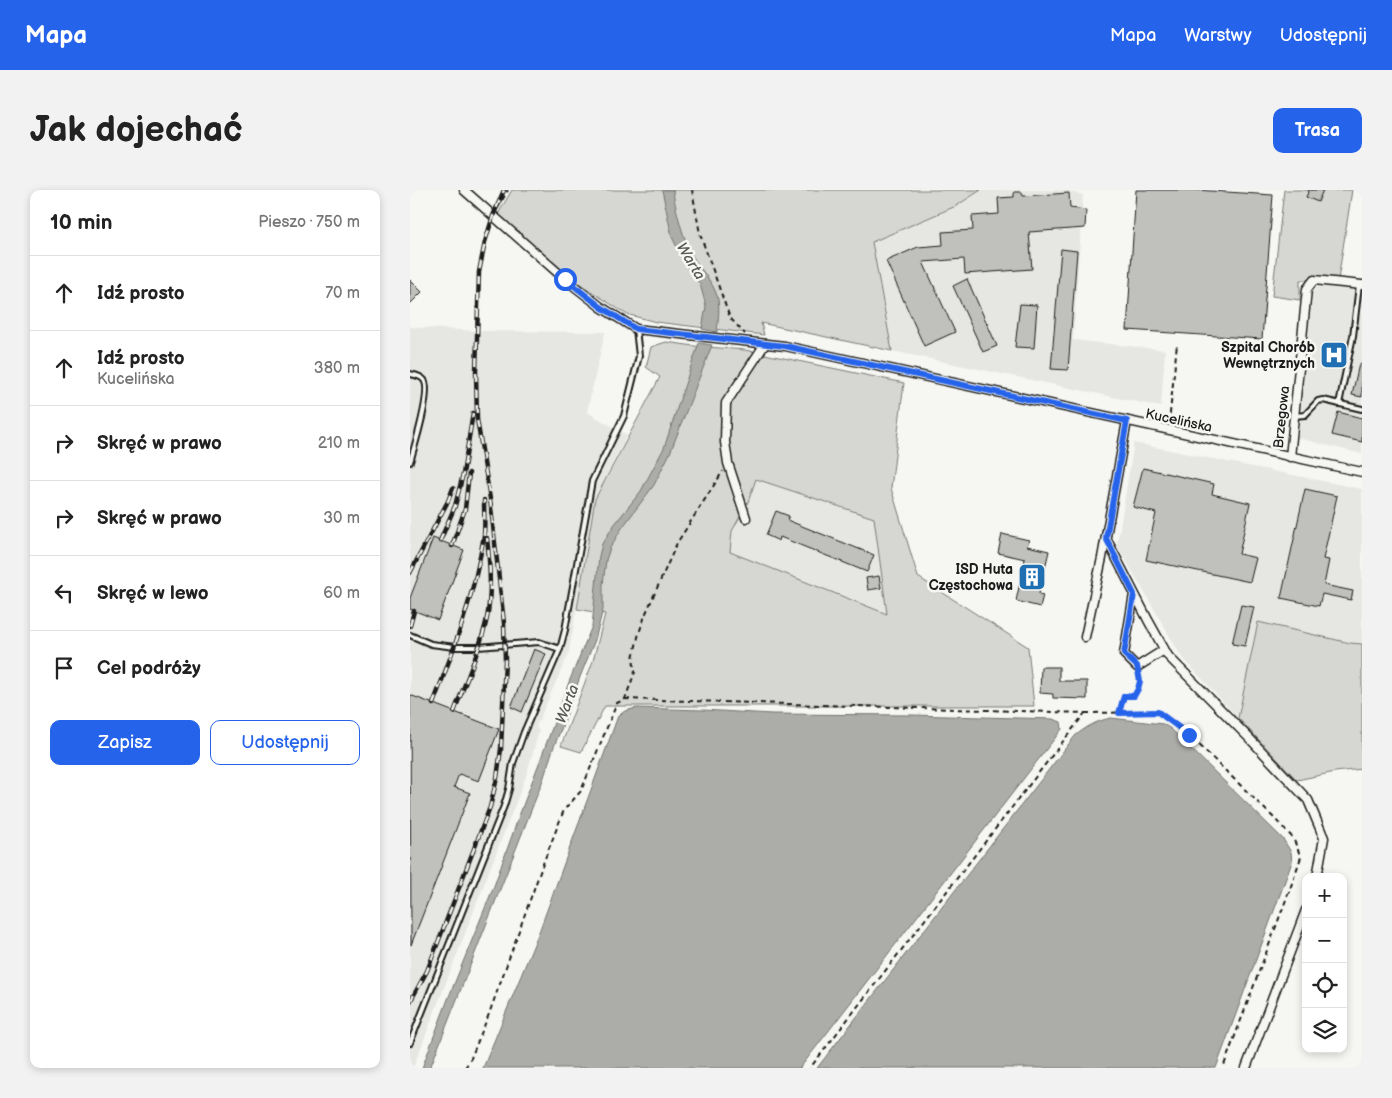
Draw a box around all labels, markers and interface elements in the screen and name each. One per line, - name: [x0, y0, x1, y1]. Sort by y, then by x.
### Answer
- text: Mapa: [25, 21, 87, 50]
- text: Mapa: [1110, 25, 1156, 46]
- text: Warstwy: [1184, 25, 1252, 46]
- text: Udostępnij: [1280, 25, 1367, 46]
- button: Trasa: [1273, 108, 1362, 153]
- text: Jak dojechać: [30, 109, 243, 152]
- text: 10 min: [50, 210, 112, 235]
- text: Pieszo · 750 m: [258, 213, 360, 232]
- water label: Warta: [672, 239, 709, 283]
- route start: [554, 268, 577, 291]
- icon: ahead: [50, 279, 78, 307]
- text: Idź prosto: [97, 282, 185, 305]
- text: 70 m: [325, 284, 360, 303]
- place label: Szpital Chorób Wewnętrznych: [1221, 339, 1315, 372]
- hospital icon: Szpital Chorób Wewnętrznych: [1319, 340, 1349, 370]
- text: Idź prosto: [97, 347, 185, 370]
- icon: ahead: [50, 354, 78, 382]
- text: 380 m: [314, 359, 360, 378]
- text: Kucelińska: [97, 370, 174, 389]
- street label: Brzegowa: [1270, 385, 1293, 449]
- street label: Kucelińska: [1144, 405, 1214, 436]
- icon: right: [50, 429, 78, 457]
- text: Skręć w prawo: [97, 432, 222, 455]
- text: 210 m: [318, 434, 360, 453]
- icon: right: [50, 504, 78, 532]
- text: Skręć w prawo: [97, 507, 222, 530]
- text: 30 m: [323, 509, 360, 528]
- place label: ISD Huta Częstochowa: [929, 561, 1013, 594]
- building icon: ISD Huta Częstochowa: [1017, 562, 1047, 592]
- icon: left: [50, 579, 78, 607]
- text: Skręć w lewo: [97, 582, 209, 605]
- text: 60 m: [323, 584, 360, 603]
- icon: arrive: [50, 654, 78, 682]
- text: Cel podróży: [97, 657, 201, 680]
- water label: Warta: [551, 682, 584, 726]
- button: Zapisz: [50, 720, 200, 765]
- button: Udostępnij: [210, 720, 360, 765]
- route end: [1178, 724, 1201, 747]
- map controls: [1302, 873, 1347, 1053]
- button: +: [1302, 873, 1347, 918]
- button: −: [1302, 918, 1347, 963]
- button: locate: [1302, 963, 1347, 1008]
- button: layers: [1302, 1008, 1347, 1053]

